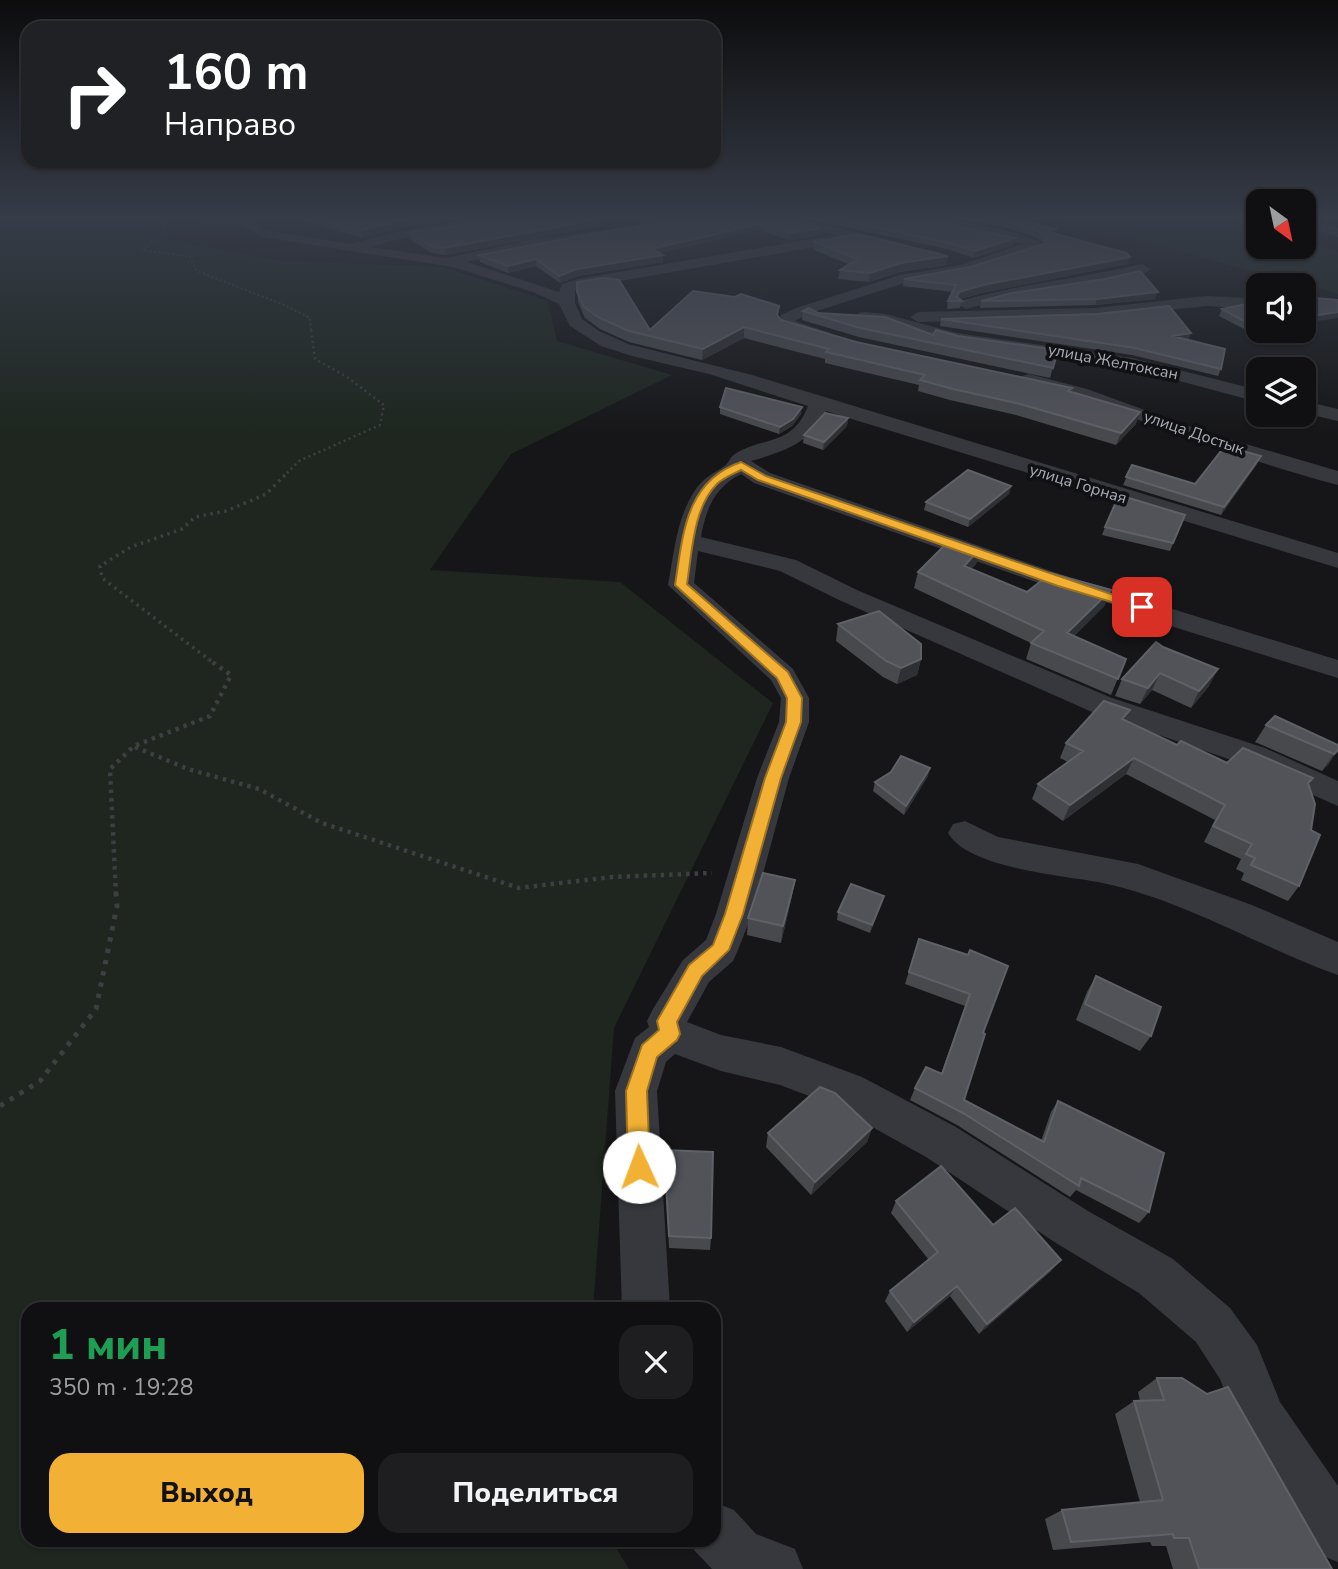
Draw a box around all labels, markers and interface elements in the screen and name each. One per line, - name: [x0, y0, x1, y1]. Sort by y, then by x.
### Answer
- text: 160 m: [164, 39, 308, 106]
- icon: right: [49, 49, 140, 140]
- text: Направо: [164, 103, 296, 146]
- north arrow: [1246, 189, 1316, 259]
- map controls: [1246, 189, 1316, 427]
- button: sound: [1246, 273, 1316, 343]
- street label: улица Желтоксан: [1046, 339, 1180, 385]
- button: layers: [1246, 357, 1316, 427]
- street label: улица Достык: [1141, 406, 1248, 461]
- street label: улица Горная: [1027, 459, 1129, 509]
- pin: [1112, 577, 1172, 637]
- icon: arrive: [1123, 588, 1161, 626]
- position arrow: [602, 1130, 676, 1204]
- text: 1 мин: [49, 1317, 167, 1374]
- button: close: [619, 1325, 693, 1399]
- text: 350 m · 19:28: [49, 1372, 194, 1403]
- button: Выход: [49, 1453, 364, 1533]
- button: Поделиться: [378, 1453, 693, 1533]

